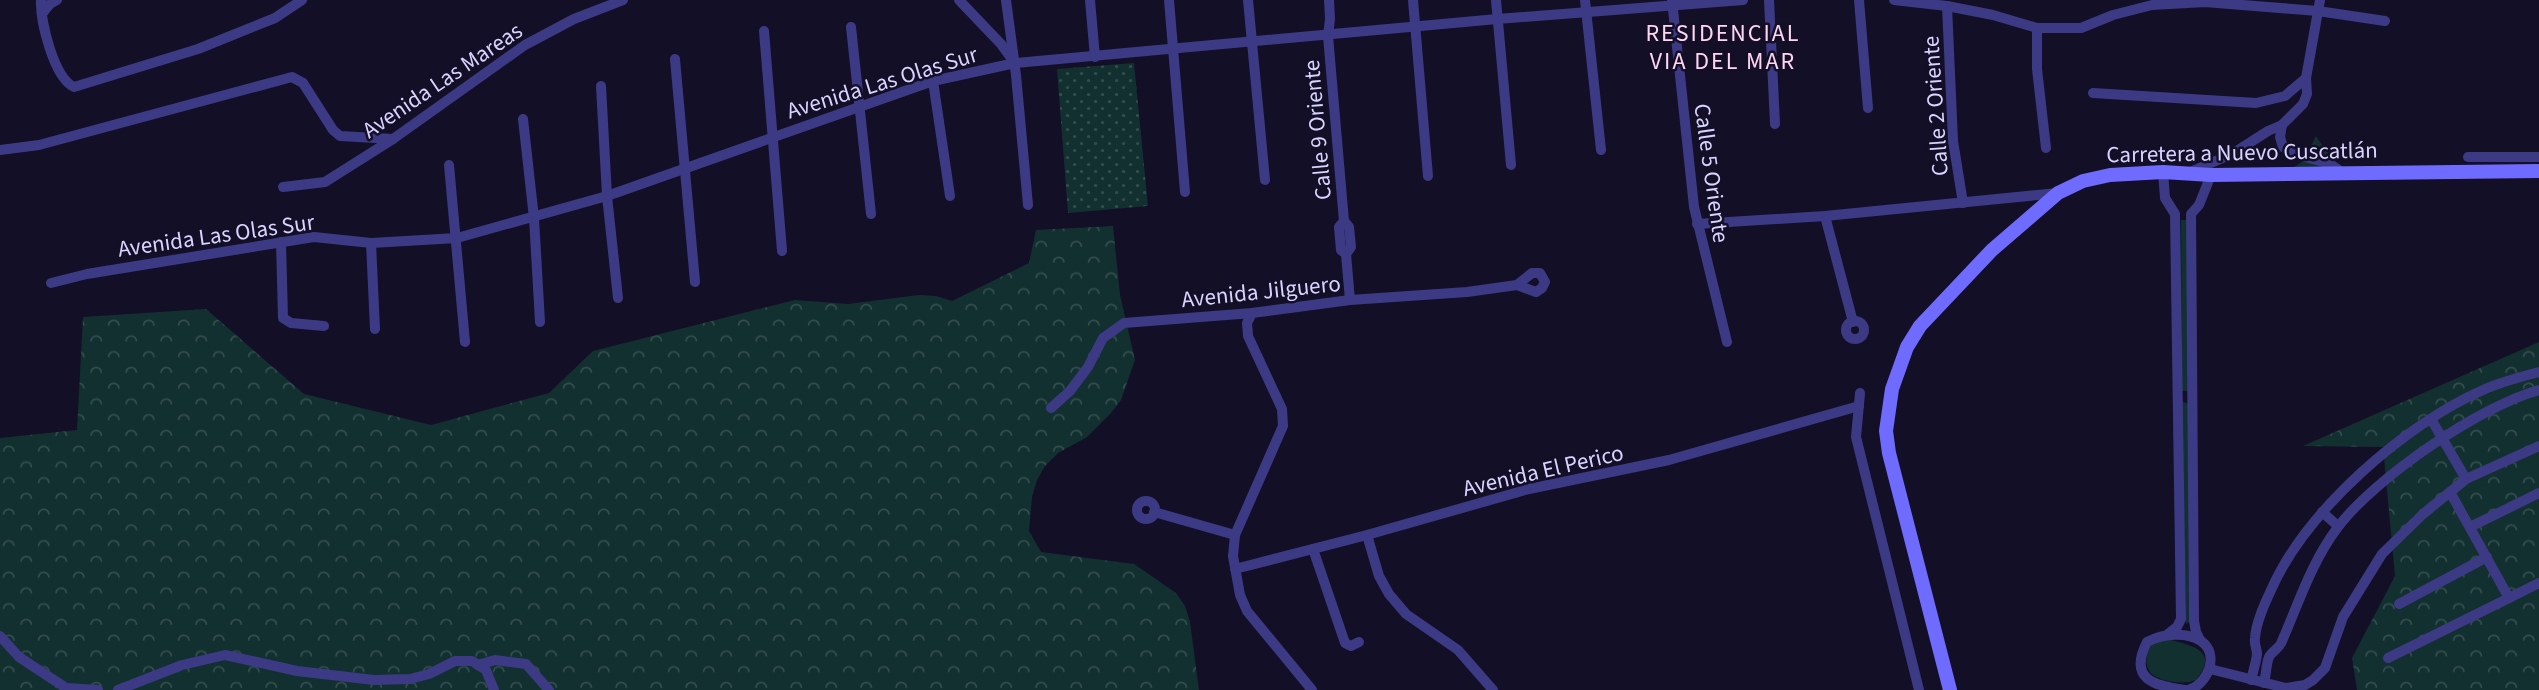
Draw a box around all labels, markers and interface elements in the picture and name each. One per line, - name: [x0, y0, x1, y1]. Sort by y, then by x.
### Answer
- street label: Avenida Las Mareas: [356, 14, 529, 146]
- district label: RESIDENCIAL VIA DEL MAR: [1645, 16, 1801, 79]
- street label: Calle 2 Oriente: [1914, 35, 1957, 177]
- street label: Avenida Las Olas Sur: [782, 37, 983, 127]
- street label: Calle 9 Oriente: [1295, 59, 1340, 201]
- street label: Calle 5 Oriente: [1685, 101, 1738, 245]
- street label: Carretera a Nuevo Cuscatlán: [2106, 134, 2378, 171]
- street label: Avenida Las Olas Sur: [116, 205, 318, 266]
- street label: Avenida Jilguero: [1180, 267, 1342, 316]
- street label: Avenida El Perico: [1459, 436, 1627, 505]

